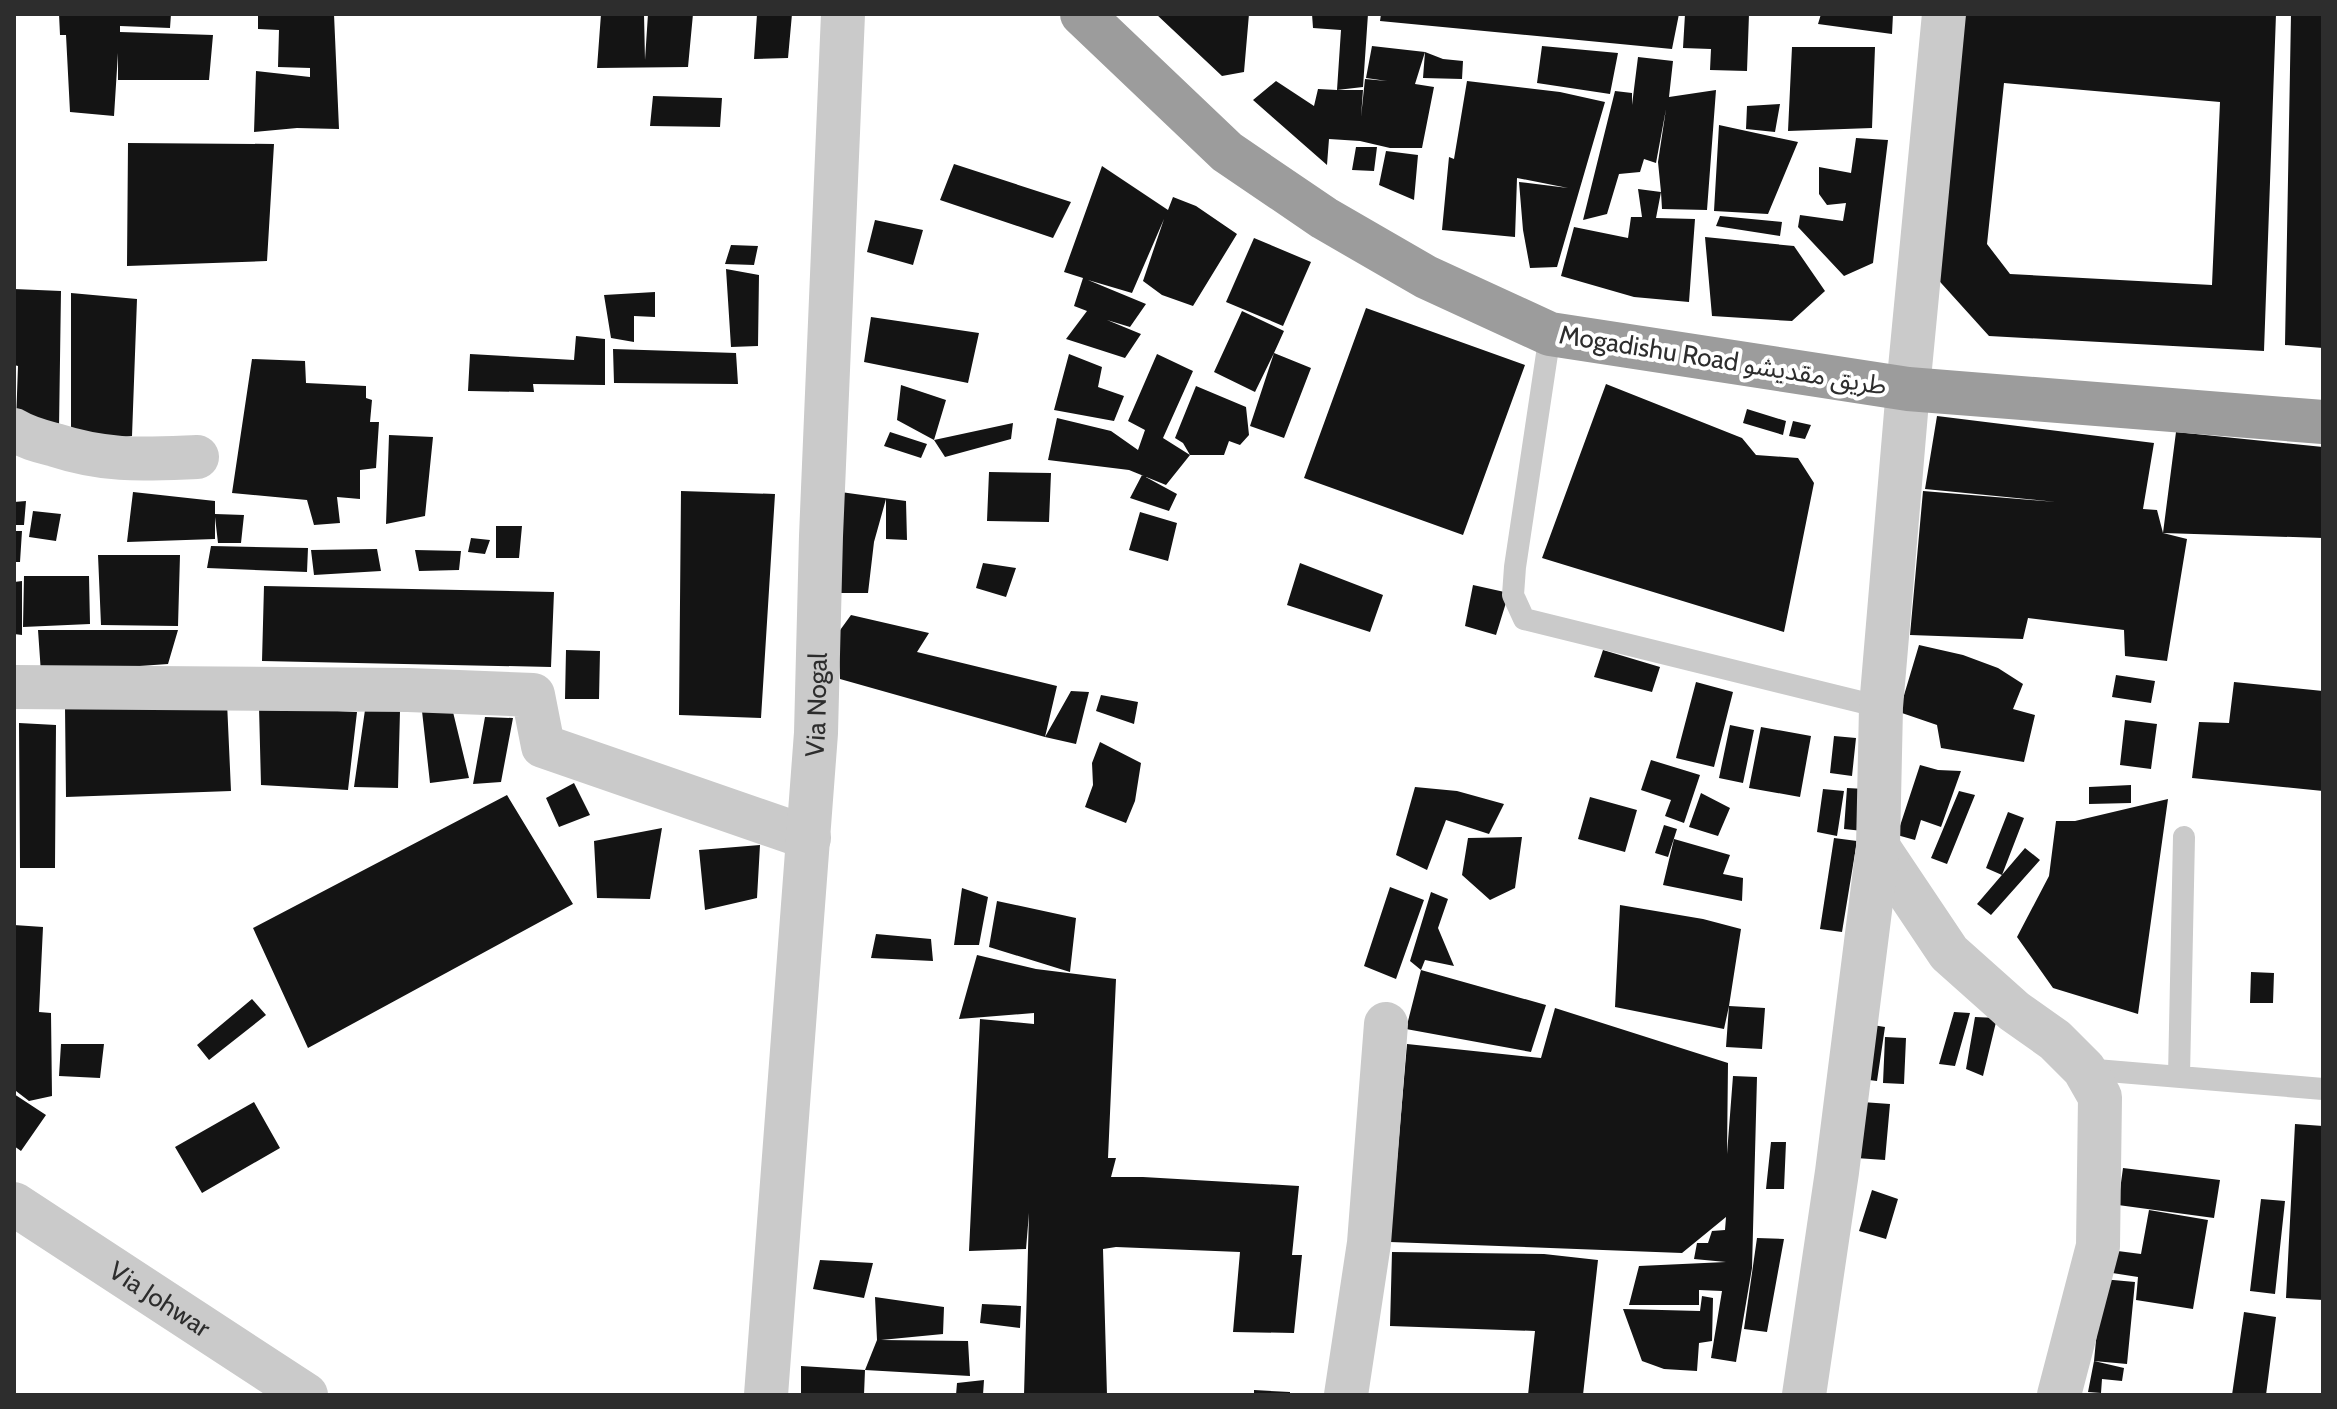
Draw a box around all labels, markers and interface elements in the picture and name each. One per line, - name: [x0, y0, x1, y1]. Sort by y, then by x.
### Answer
- street label: Mogadishu Road طريق مقديشو: [1557, 318, 1889, 402]
- street label: Via Nogal: [798, 652, 834, 758]
- street label: Via Johwar: [103, 1254, 217, 1344]

